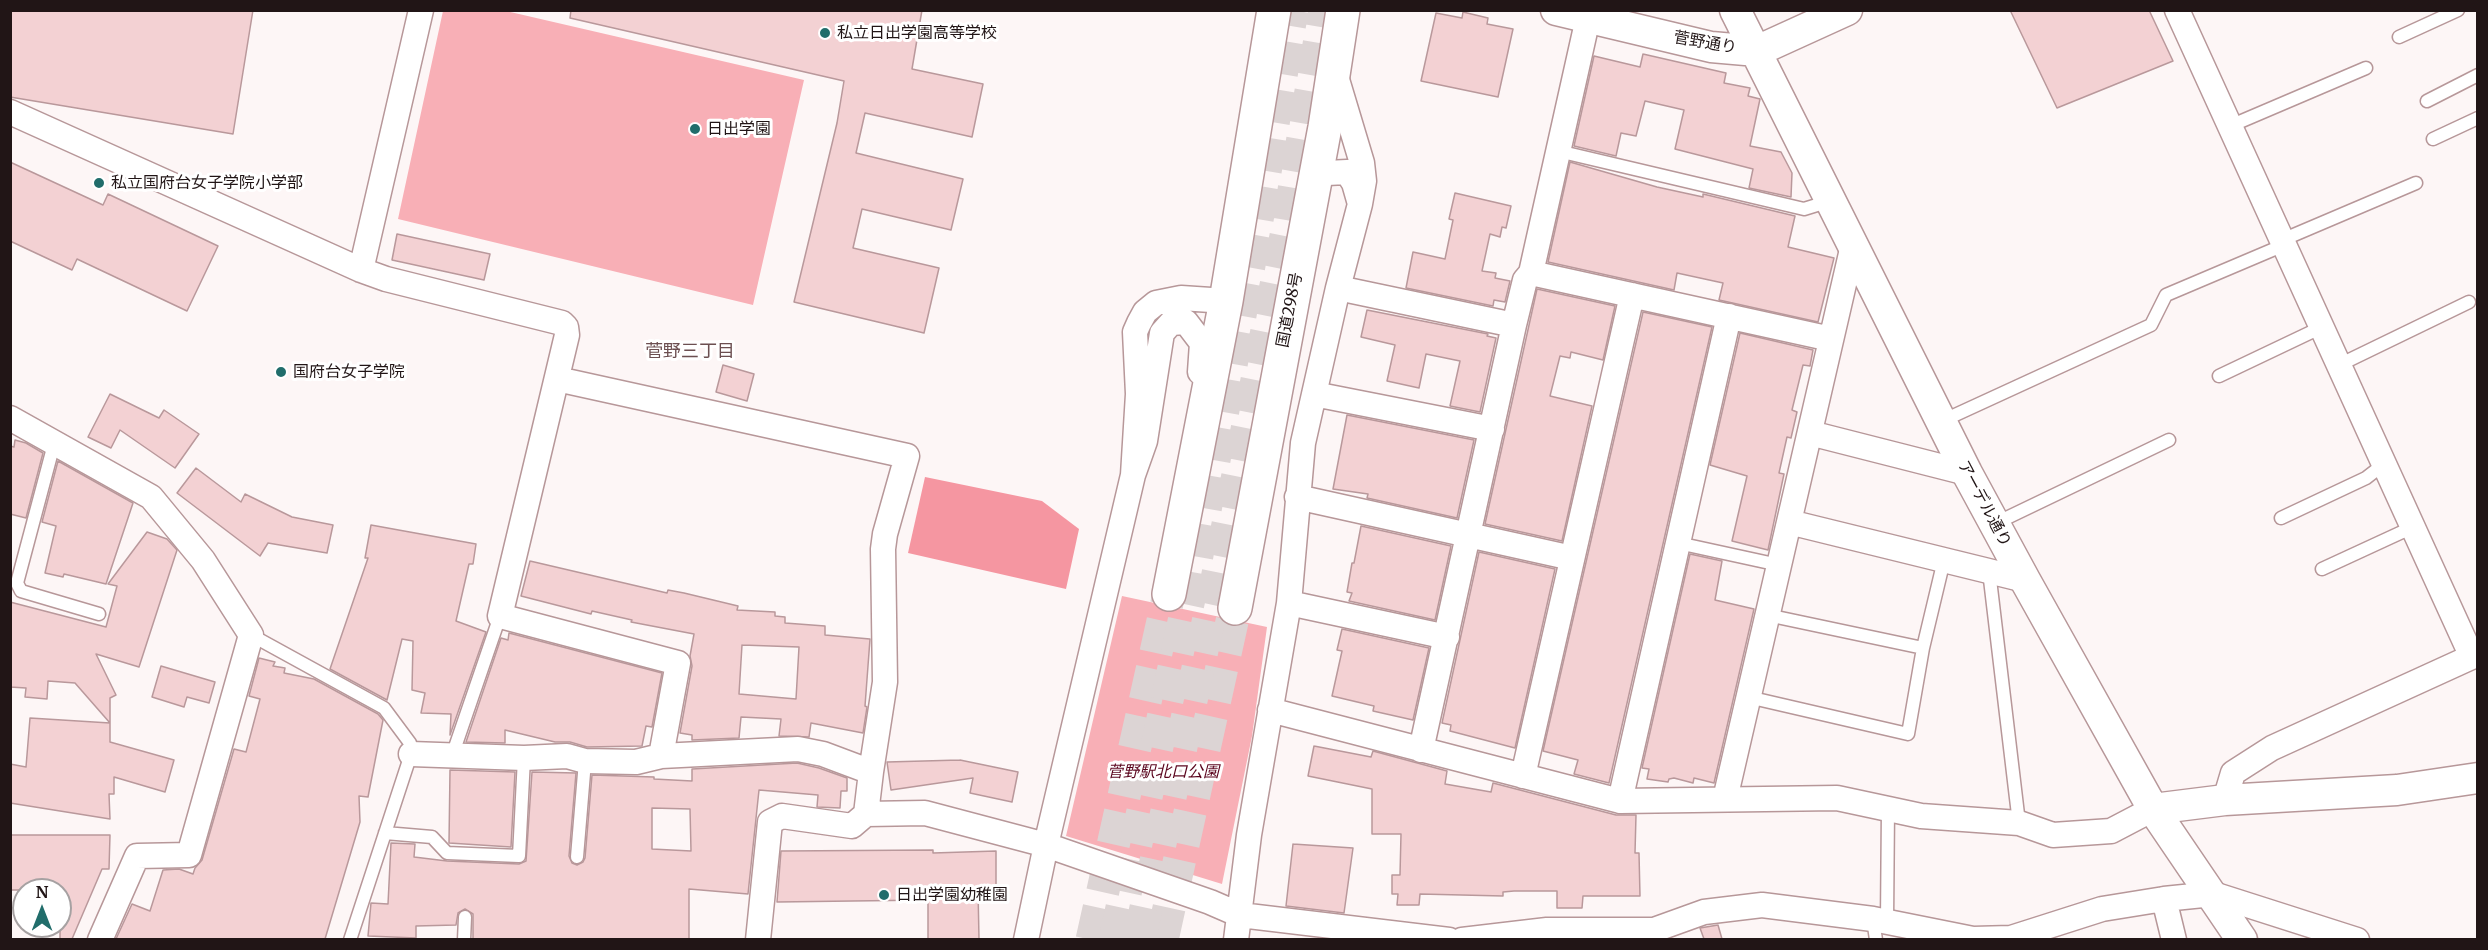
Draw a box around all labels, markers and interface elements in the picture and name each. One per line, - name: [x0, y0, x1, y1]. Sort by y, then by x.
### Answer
- place label: 私立日出学園高等学校: [837, 23, 997, 43]
- marker: 私立日出学園高等学校: [818, 26, 832, 40]
- street label: 菅野通り: [1672, 28, 1738, 58]
- place label: 日出学園: [707, 119, 771, 139]
- marker: 日出学園: [688, 122, 702, 136]
- place label: 私立国府台女子学院小学部: [111, 173, 303, 193]
- marker: 私立国府台女子学院小学部: [92, 176, 106, 190]
- street label: 国道298号: [1273, 271, 1307, 349]
- district label: 菅野三丁目: [645, 341, 735, 363]
- place label: 国府台女子学院: [293, 362, 405, 382]
- marker: 国府台女子学院: [274, 365, 288, 379]
- street label: アーデル通り: [1953, 458, 2015, 550]
- park label: 菅野駅北口公園: [1107, 762, 1219, 782]
- north arrow: [12, 878, 72, 938]
- text: N: [36, 882, 48, 902]
- place label: 日出学園幼稚園: [896, 885, 1008, 905]
- marker: 日出学園幼稚園: [877, 888, 891, 902]

